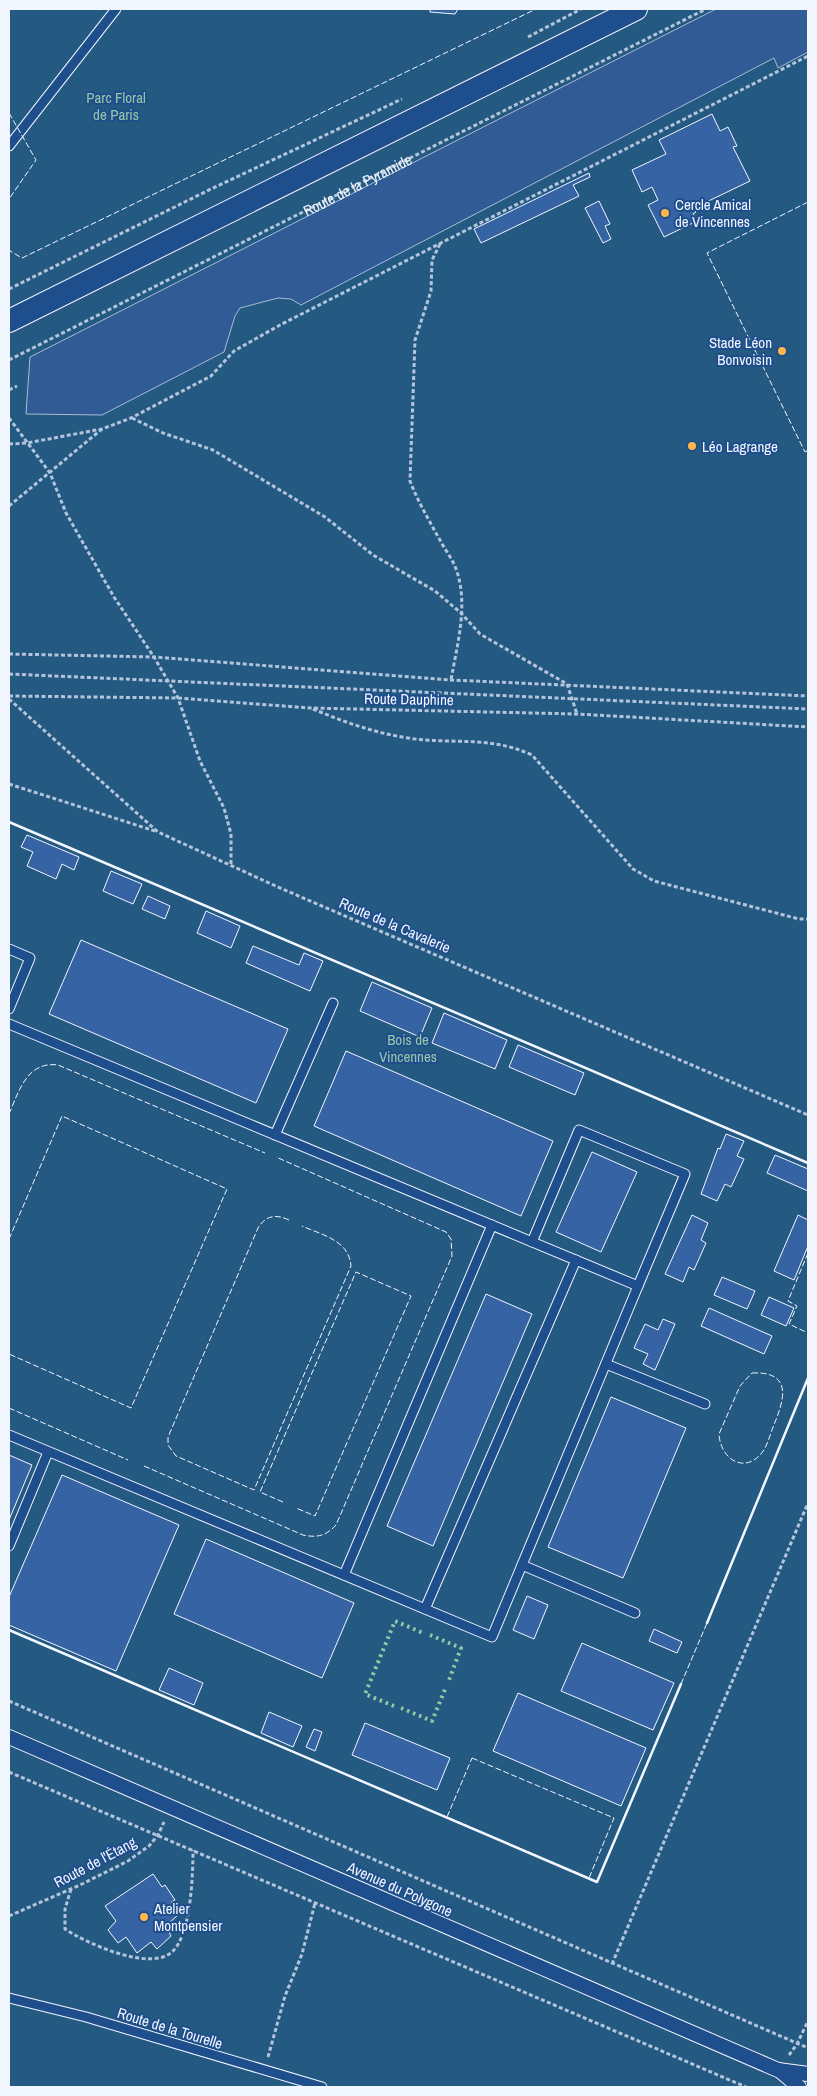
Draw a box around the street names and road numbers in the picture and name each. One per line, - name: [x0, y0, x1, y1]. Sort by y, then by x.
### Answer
- street label: Route de la Pyramide: [299, 148, 415, 221]
- street label: Route Dauphine: [364, 688, 454, 710]
- street label: Route de la Cavalerie: [336, 892, 454, 958]
- street label: Route de l'Étang: [50, 1831, 140, 1893]
- street label: Avenue du Polygone: [343, 1856, 456, 1922]
- street label: Route de la Tourelle: [115, 2002, 225, 2054]

